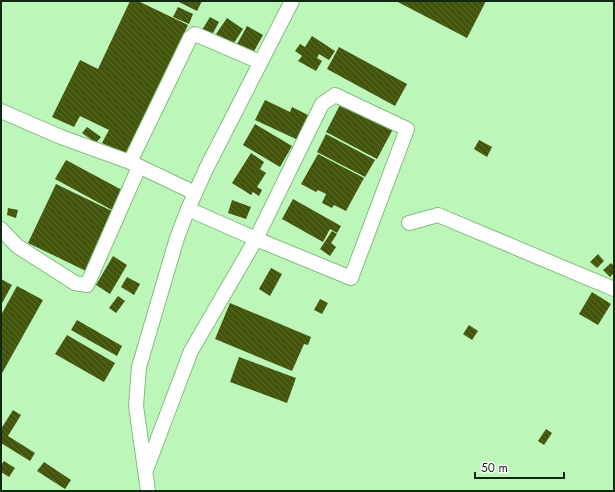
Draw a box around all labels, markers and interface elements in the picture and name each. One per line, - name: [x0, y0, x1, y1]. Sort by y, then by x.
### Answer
- scale bar: [475, 454, 564, 480]
- text: 50 m: [481, 459, 508, 477]

